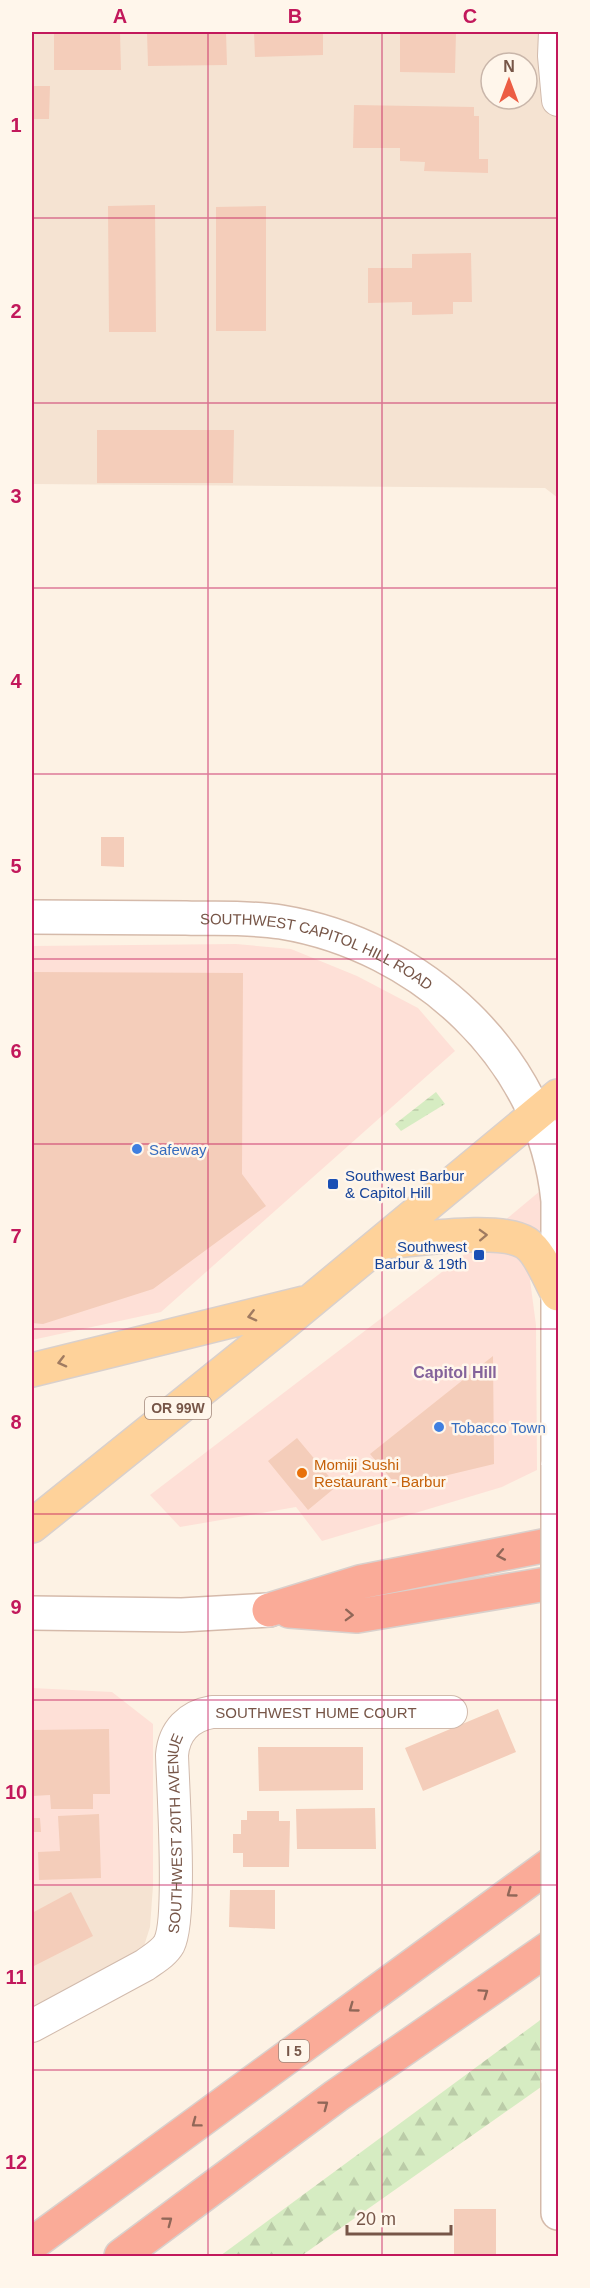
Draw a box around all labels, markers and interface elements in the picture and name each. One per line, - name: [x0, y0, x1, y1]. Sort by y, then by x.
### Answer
- text: A: [113, 5, 127, 27]
- text: B: [288, 5, 302, 27]
- text: C: [463, 5, 477, 27]
- north arrow: [479, 51, 539, 111]
- text: N: [503, 58, 515, 75]
- text: 1: [10, 114, 22, 136]
- text: 2: [10, 300, 22, 322]
- text: 3: [10, 485, 22, 507]
- text: 4: [10, 670, 22, 692]
- text: 5: [10, 855, 22, 877]
- street label: SOUTHWEST CAPITOL HILL ROAD: [200, 910, 436, 993]
- text: 6: [10, 1040, 22, 1062]
- place label: Safeway: [149, 1141, 207, 1158]
- marker: Safeway: [130, 1142, 144, 1156]
- place label: Southwest Barbur & Capitol Hill: [345, 1167, 464, 1201]
- marker: Southwest Barbur & Capitol Hill: [326, 1177, 340, 1191]
- text: 7: [10, 1225, 22, 1247]
- one-way arrow: [479, 1229, 488, 1242]
- place label: Southwest Barbur & 19th: [374, 1238, 468, 1272]
- marker: Southwest Barbur & 19th: [472, 1248, 486, 1262]
- one-way arrow: [247, 1308, 257, 1321]
- one-way arrow: [58, 1355, 68, 1368]
- district label: Capitol Hill: [413, 1364, 497, 1381]
- road number: OR 99W: [145, 1397, 211, 1419]
- text: 8: [10, 1411, 22, 1433]
- place label: Tobacco Town: [451, 1419, 546, 1436]
- marker: Tobacco Town: [432, 1420, 446, 1434]
- place label: Momiji Sushi Restaurant - Barbur: [314, 1456, 446, 1490]
- marker: Momiji Sushi Restaurant - Barbur: [295, 1466, 309, 1480]
- one-way arrow: [496, 1547, 506, 1560]
- text: 9: [10, 1596, 22, 1618]
- one-way arrow: [344, 1609, 353, 1622]
- street label: SOUTHWEST HUME COURT: [215, 1704, 417, 1721]
- street label: SOUTHWEST 20TH AVENUE: [163, 1731, 186, 1935]
- text: 10: [5, 1781, 27, 1803]
- one-way arrow: [507, 1886, 518, 1897]
- text: 11: [5, 1966, 27, 1988]
- one-way arrow: [477, 1989, 488, 2000]
- one-way arrow: [349, 2001, 360, 2012]
- road number: I 5: [279, 2040, 309, 2062]
- one-way arrow: [317, 2101, 328, 2112]
- one-way arrow: [191, 2115, 202, 2126]
- text: 12: [5, 2151, 27, 2173]
- scale bar: [347, 2198, 450, 2236]
- text: 20 m: [356, 2209, 396, 2229]
- one-way arrow: [161, 2218, 172, 2229]

